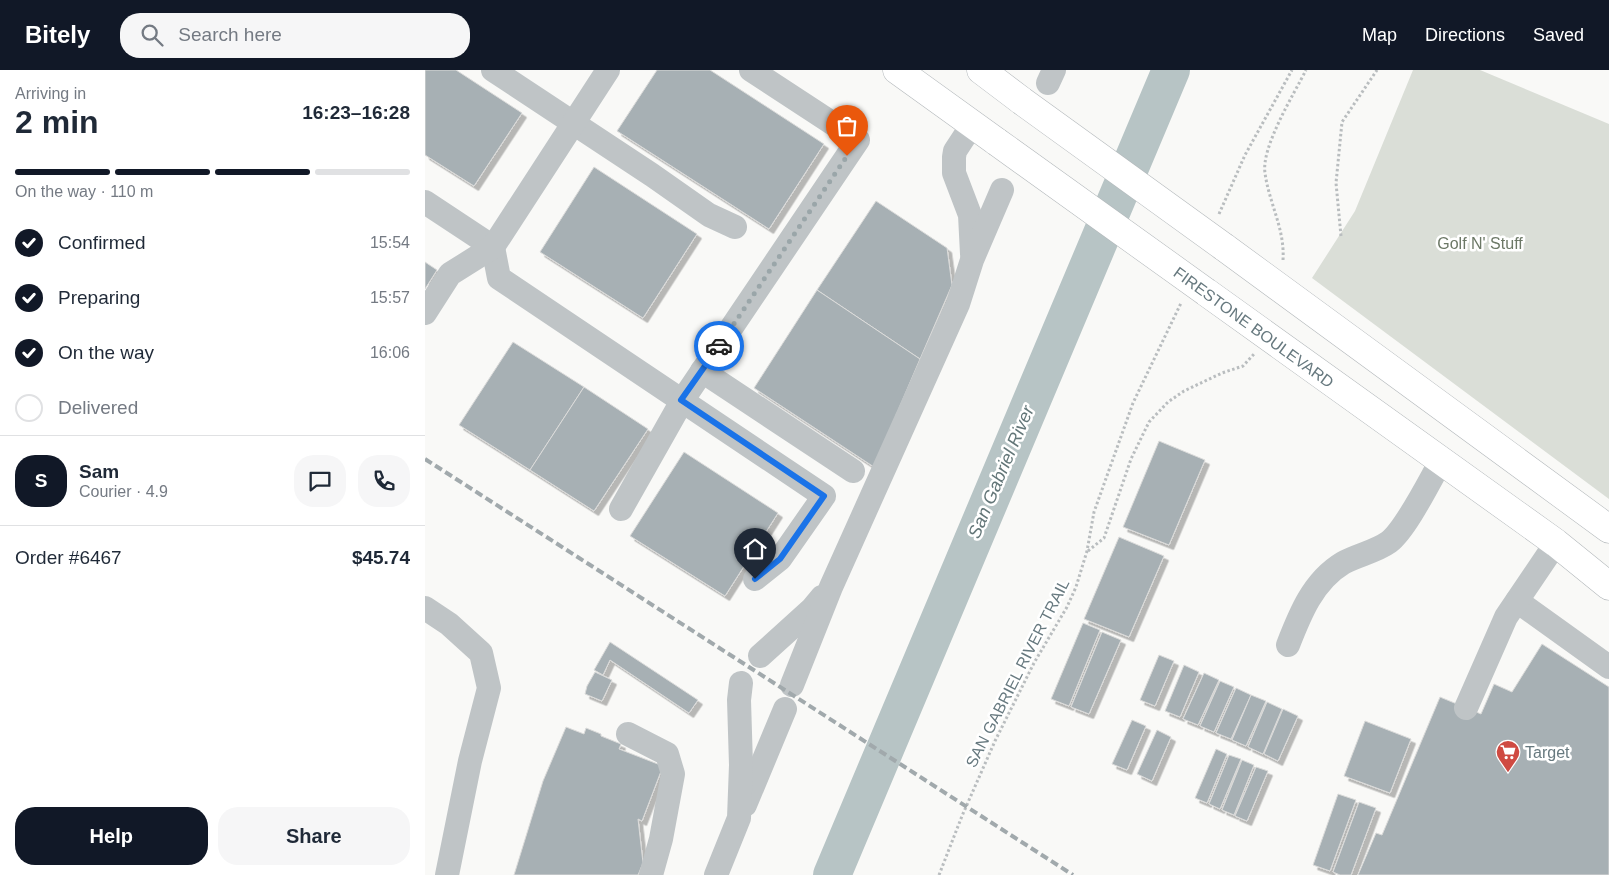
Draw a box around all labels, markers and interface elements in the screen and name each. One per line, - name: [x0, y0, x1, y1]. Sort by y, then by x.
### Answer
- search box: [120, 13, 470, 58]
- text: Bitely: [25, 21, 90, 48]
- icon: search: [138, 21, 166, 49]
- text: Search here: [178, 24, 282, 45]
- text: Map: [1362, 25, 1397, 45]
- text: Directions: [1425, 25, 1505, 45]
- text: Saved: [1533, 25, 1584, 45]
- text: Arriving in: [15, 85, 86, 102]
- text: 16:23–16:28: [302, 102, 410, 123]
- text: 2 min: [15, 104, 99, 140]
- pin: [826, 105, 868, 156]
- icon: bag: [833, 112, 861, 140]
- text: On the way · 110 m: [15, 183, 153, 200]
- icon: check: [15, 229, 43, 257]
- text: Confirmed: [58, 232, 146, 253]
- text: 15:54: [370, 234, 410, 251]
- park label: Golf N' Stuff: [1437, 235, 1523, 252]
- street label: FIRESTONE BOULEVARD: [1171, 264, 1337, 391]
- icon: check: [15, 284, 43, 312]
- text: Preparing: [58, 287, 140, 308]
- text: 15:57: [370, 289, 410, 306]
- courier: [694, 321, 744, 371]
- icon: car: [705, 332, 733, 360]
- icon: check: [15, 339, 43, 367]
- text: On the way: [58, 342, 154, 363]
- text: 16:06: [370, 344, 410, 361]
- text: Delivered: [58, 397, 138, 418]
- water label: San Gabriel River: [964, 402, 1038, 541]
- button: chat: [294, 455, 346, 507]
- button: phone: [358, 455, 410, 507]
- text: Sam: [79, 461, 119, 482]
- text: S: [35, 470, 47, 491]
- text: Courier · 4.9: [79, 483, 168, 500]
- pin: [734, 528, 776, 579]
- icon: home: [741, 535, 769, 563]
- text: Order #6467: [15, 547, 122, 568]
- text: $45.74: [352, 547, 410, 568]
- street label: SAN GABRIEL RIVER TRAIL: [962, 576, 1072, 770]
- supermarket icon: Target: [1495, 739, 1521, 773]
- place label: Target: [1525, 744, 1570, 761]
- button: Help: [15, 807, 208, 865]
- button: Share: [218, 807, 410, 865]

